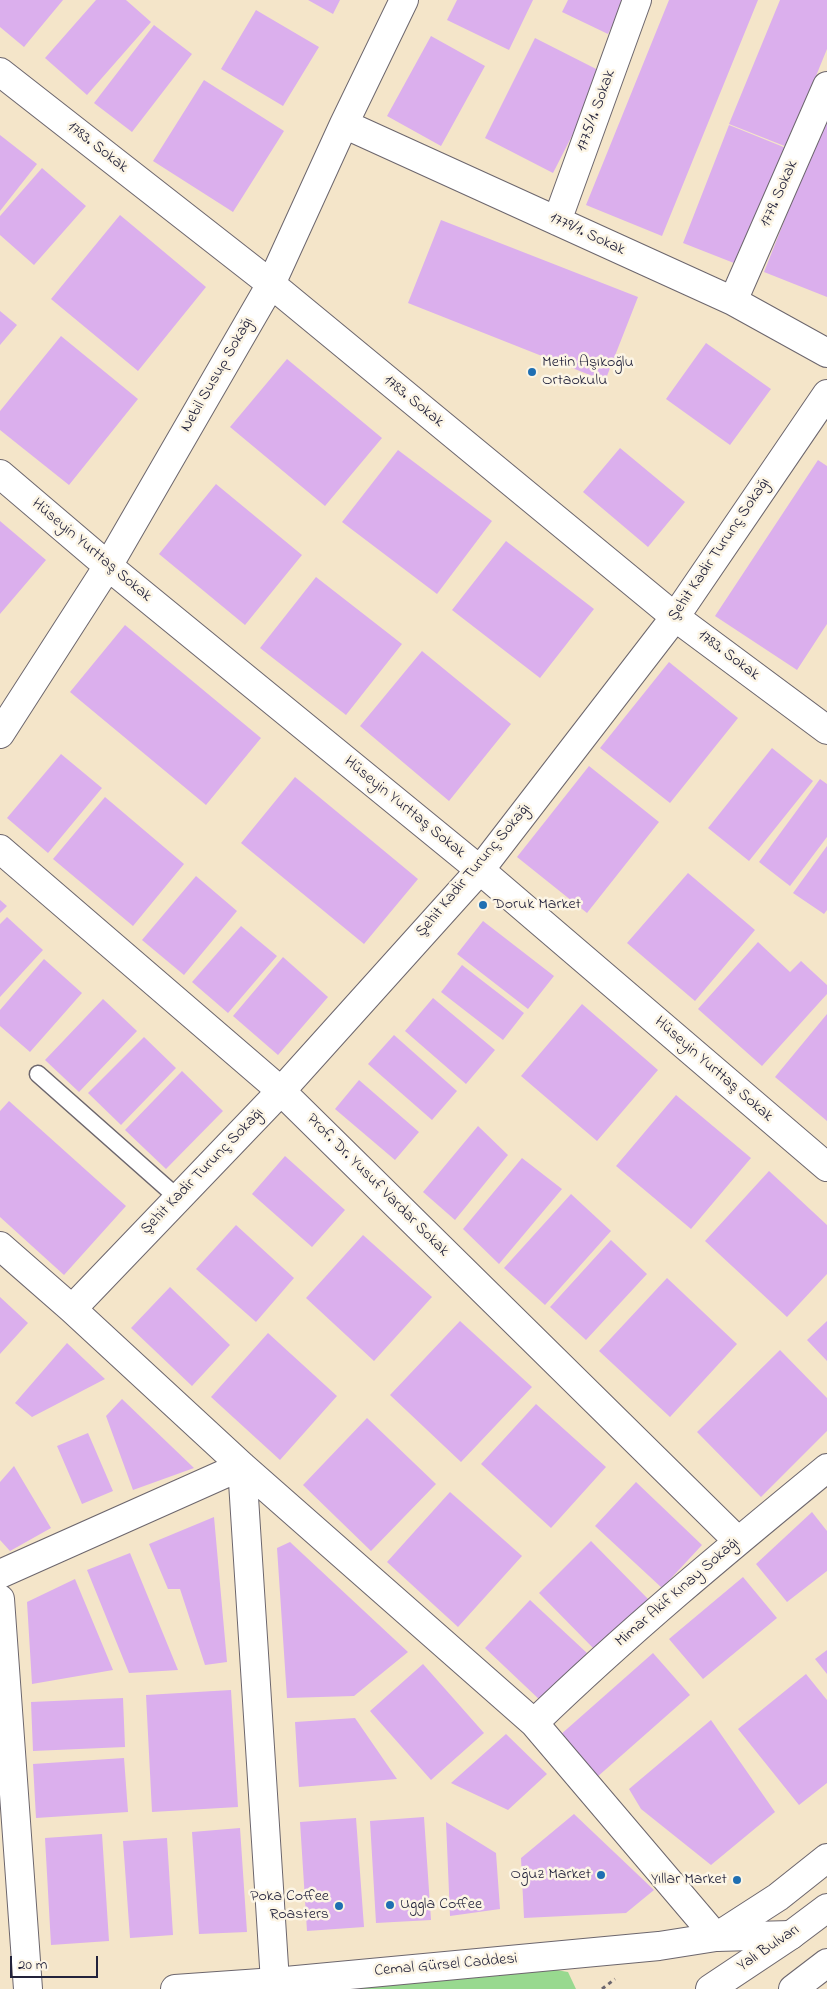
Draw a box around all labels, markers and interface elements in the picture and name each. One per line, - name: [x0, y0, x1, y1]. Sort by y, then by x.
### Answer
- street label: 1775/1. Sokak: [573, 68, 621, 154]
- street label: 1783. Sokak: [63, 118, 131, 178]
- street label: 1779. Sokak: [757, 158, 803, 230]
- street label: 1779/1. Sokak: [546, 209, 628, 261]
- street label: Nebil Susup Sokağı: [177, 314, 259, 436]
- place label: Metin Aşıkoğlu Ortaokulu: [542, 353, 634, 391]
- marker: Metin Aşıkoğlu Ortaokulu: [526, 366, 538, 378]
- street label: 1783. Sokak: [379, 372, 447, 432]
- street label: Şehit Kadir Turunç Sokağı: [665, 475, 775, 625]
- street label: Hüseyin Yurttaş Sokak: [27, 495, 155, 607]
- street label: 1783. Sokak: [693, 627, 763, 685]
- street label: Hüseyin Yurttaş Sokak: [339, 753, 469, 863]
- street label: Şehit Kadir Turunç Sokağı: [412, 800, 536, 942]
- place label: Doruk Market: [493, 895, 581, 915]
- marker: Doruk Market: [477, 899, 489, 911]
- street label: Hüseyin Yurttaş Sokak: [650, 1013, 776, 1127]
- street label: Şehit Kadir Turunç Sokağı: [137, 1105, 269, 1239]
- street label: Prof. Dr. Yusuf Vardar Sokak: [302, 1111, 452, 1261]
- street label: Mimar Akif Kınay Sokağı: [612, 1534, 744, 1652]
- place label: Oğuz Market: [511, 1865, 591, 1885]
- marker: Oğuz Market: [595, 1869, 607, 1881]
- place label: Yıllar Market: [651, 1870, 727, 1890]
- marker: Yıllar Market: [731, 1874, 743, 1886]
- place label: Poka Coffee Roasters: [250, 1887, 329, 1925]
- place label: Uggla Coffee: [400, 1895, 482, 1915]
- marker: Uggla Coffee: [384, 1899, 396, 1911]
- marker: Poka Coffee Roasters: [333, 1900, 345, 1912]
- street label: Yalı Bulvarı: [734, 1921, 804, 1977]
- scale bar: [12, 1946, 100, 1978]
- street label: Cemal Gürsel Caddesi: [374, 1950, 518, 1982]
- text: 20 m: [18, 1954, 47, 1976]

